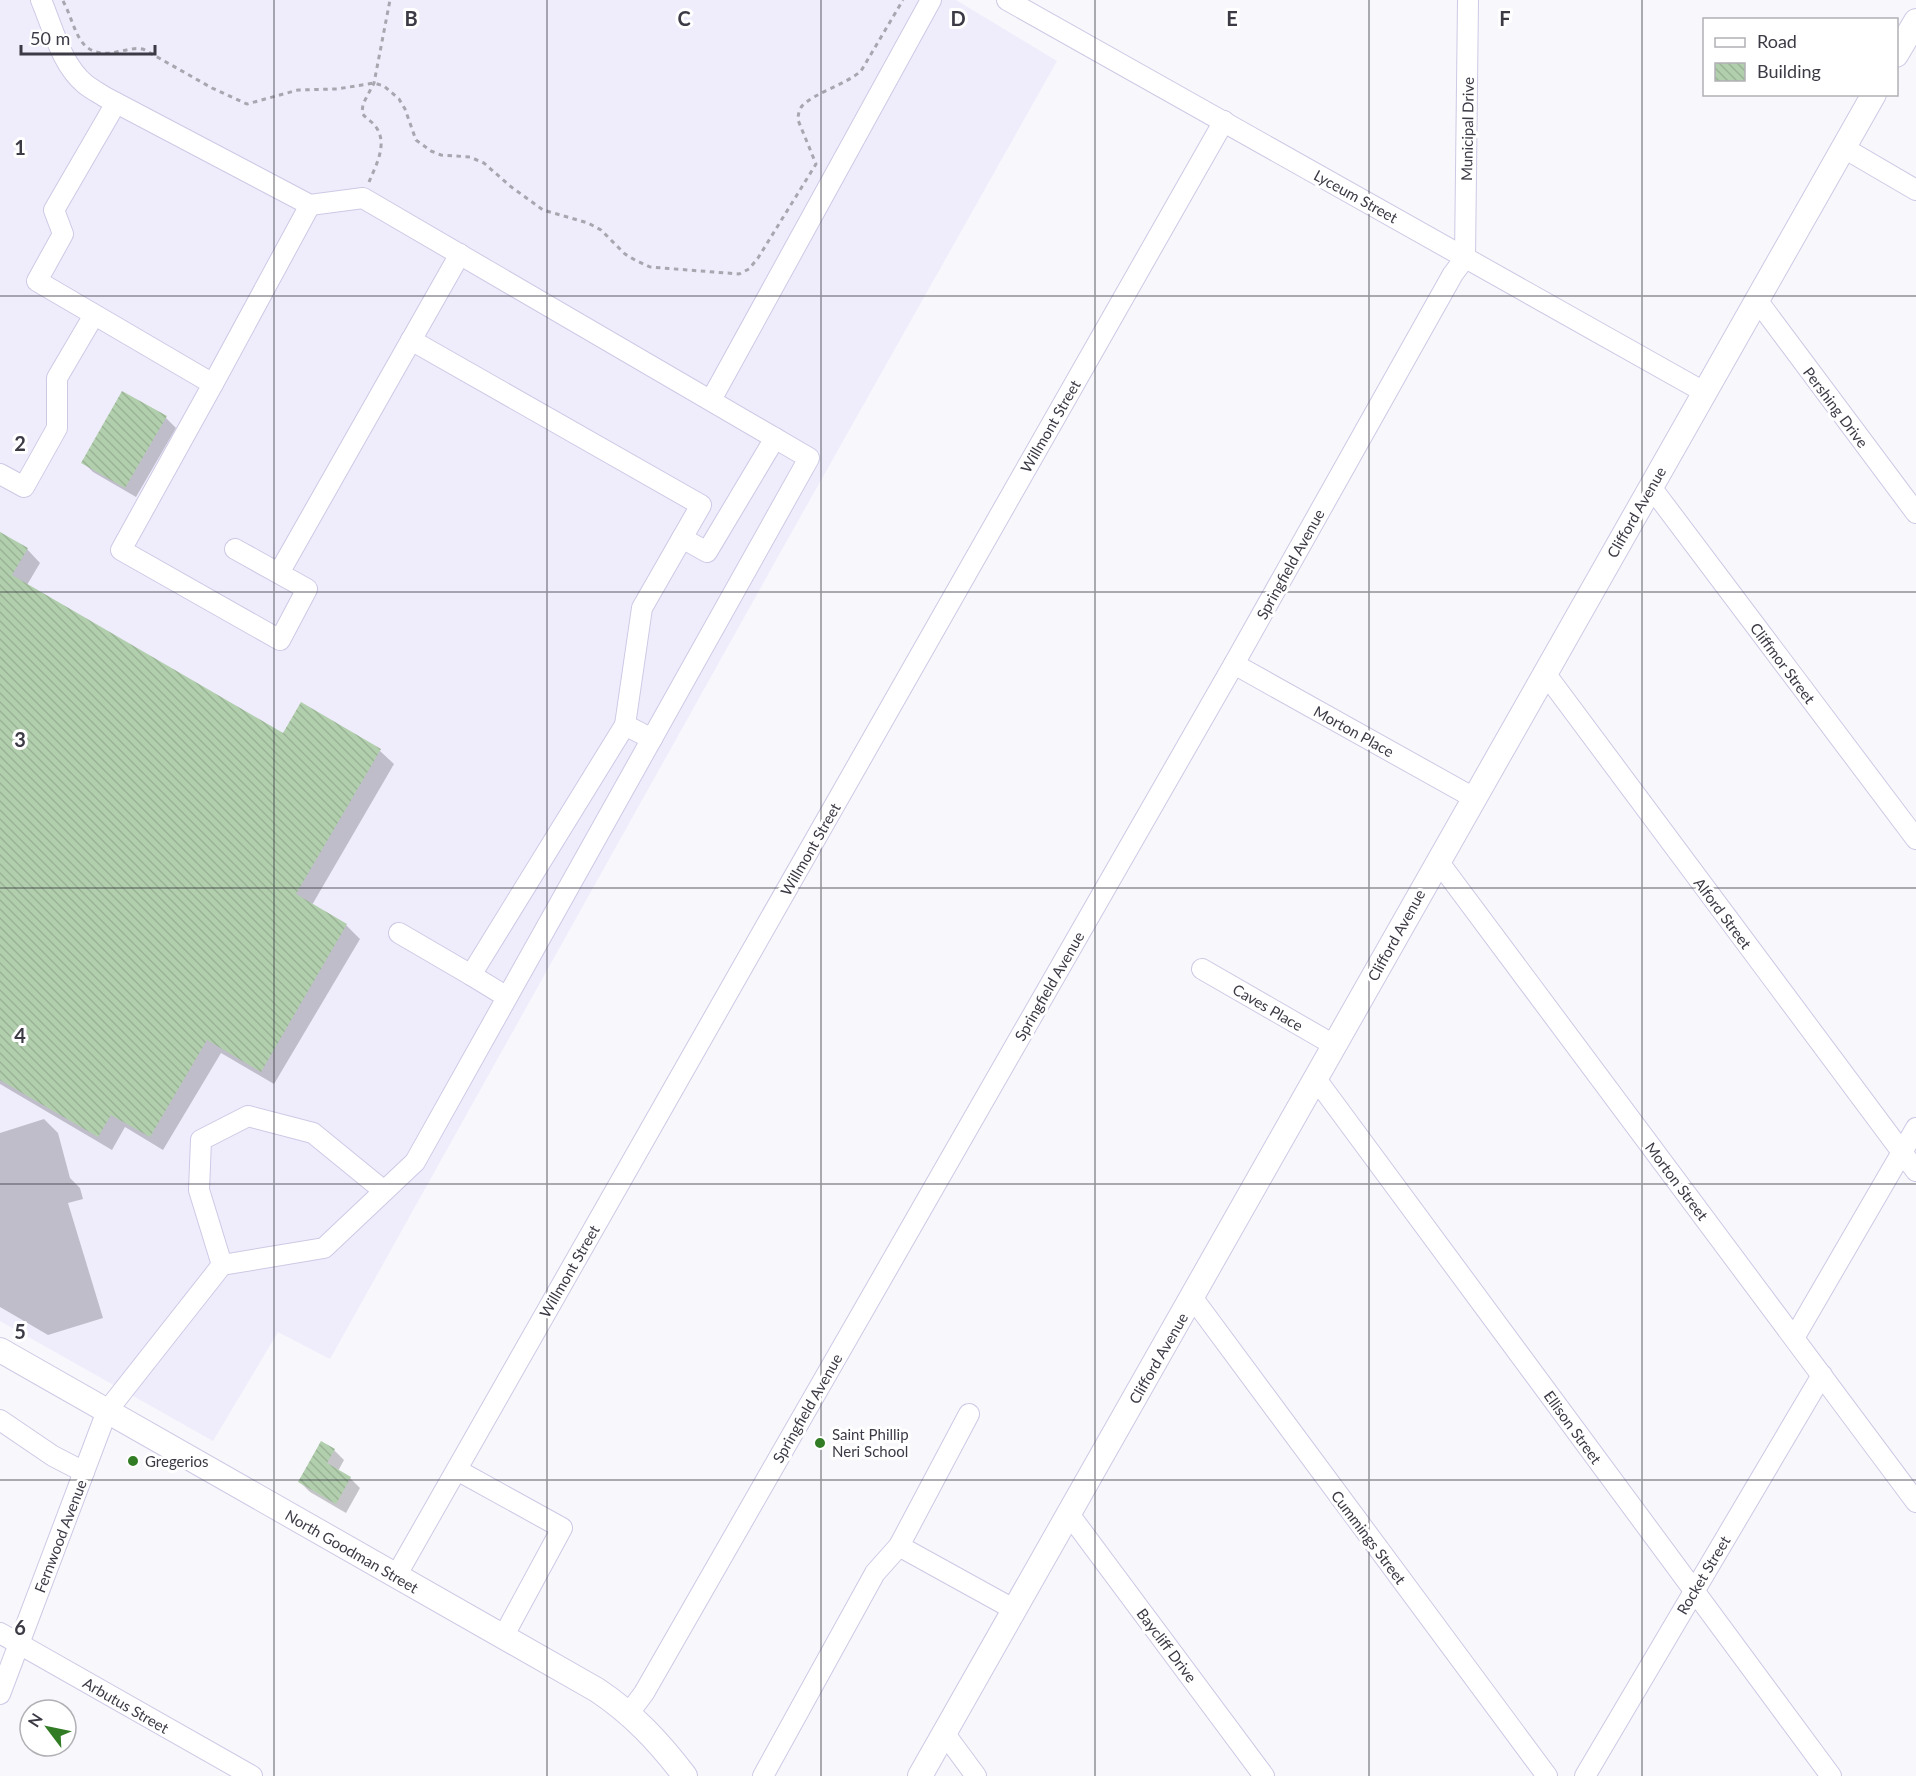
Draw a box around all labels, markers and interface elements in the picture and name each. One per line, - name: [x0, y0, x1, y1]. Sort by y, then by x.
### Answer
- text: B: [404, 6, 418, 30]
- text: C: [677, 6, 691, 30]
- text: D: [950, 6, 966, 30]
- text: E: [1226, 6, 1238, 30]
- text: F: [1499, 6, 1511, 30]
- scale bar: [21, 18, 154, 56]
- legend: [1703, 18, 1898, 96]
- text: 50 m: [30, 27, 70, 49]
- text: Road: [1757, 30, 1797, 52]
- text: Building: [1757, 60, 1821, 82]
- street label: Municipal Drive: [1457, 77, 1477, 181]
- text: 1: [14, 135, 26, 159]
- street label: Lyceum Street: [1311, 166, 1401, 227]
- street label: Pershing Drive: [1800, 363, 1872, 451]
- street label: Willmont Street: [1016, 376, 1084, 476]
- text: 2: [14, 431, 26, 455]
- street label: Clifford Avenue: [1603, 463, 1669, 561]
- street label: Springfield Avenue: [1252, 506, 1328, 622]
- street label: Cliffmor Street: [1747, 619, 1820, 707]
- street label: Morton Place: [1311, 702, 1397, 760]
- text: 3: [14, 727, 26, 751]
- street label: Willmont Street: [776, 799, 844, 899]
- street label: Alford Street: [1691, 874, 1756, 952]
- street label: Clifford Avenue: [1363, 886, 1429, 984]
- street label: Springfield Avenue: [1010, 928, 1088, 1044]
- street label: Caves Place: [1230, 980, 1306, 1034]
- text: 4: [14, 1023, 26, 1047]
- street label: Morton Street: [1642, 1138, 1713, 1224]
- street label: Willmont Street: [535, 1221, 603, 1321]
- street label: Clifford Avenue: [1125, 1309, 1191, 1407]
- text: 5: [14, 1319, 26, 1343]
- street label: Springfield Avenue: [768, 1350, 846, 1466]
- street label: Ellison Street: [1540, 1387, 1606, 1468]
- place label: Saint Phillip Neri School: [832, 1425, 909, 1460]
- marker: Saint Phillip Neri School: [813, 1436, 827, 1450]
- place label: Gregerios: [145, 1452, 209, 1470]
- marker: Gregerios: [126, 1454, 140, 1468]
- street label: Fernwood Avenue: [30, 1477, 90, 1595]
- street label: Cummings Street: [1328, 1487, 1410, 1588]
- street label: North Goodman Street: [282, 1506, 422, 1597]
- street label: Rocket Street: [1673, 1532, 1734, 1618]
- street label: Baycliff Drive: [1133, 1604, 1201, 1686]
- text: 6: [14, 1615, 26, 1639]
- street label: Arbutus Street: [80, 1673, 173, 1737]
- north arrow: [18, 1698, 78, 1758]
- text: N: [24, 1710, 46, 1730]

